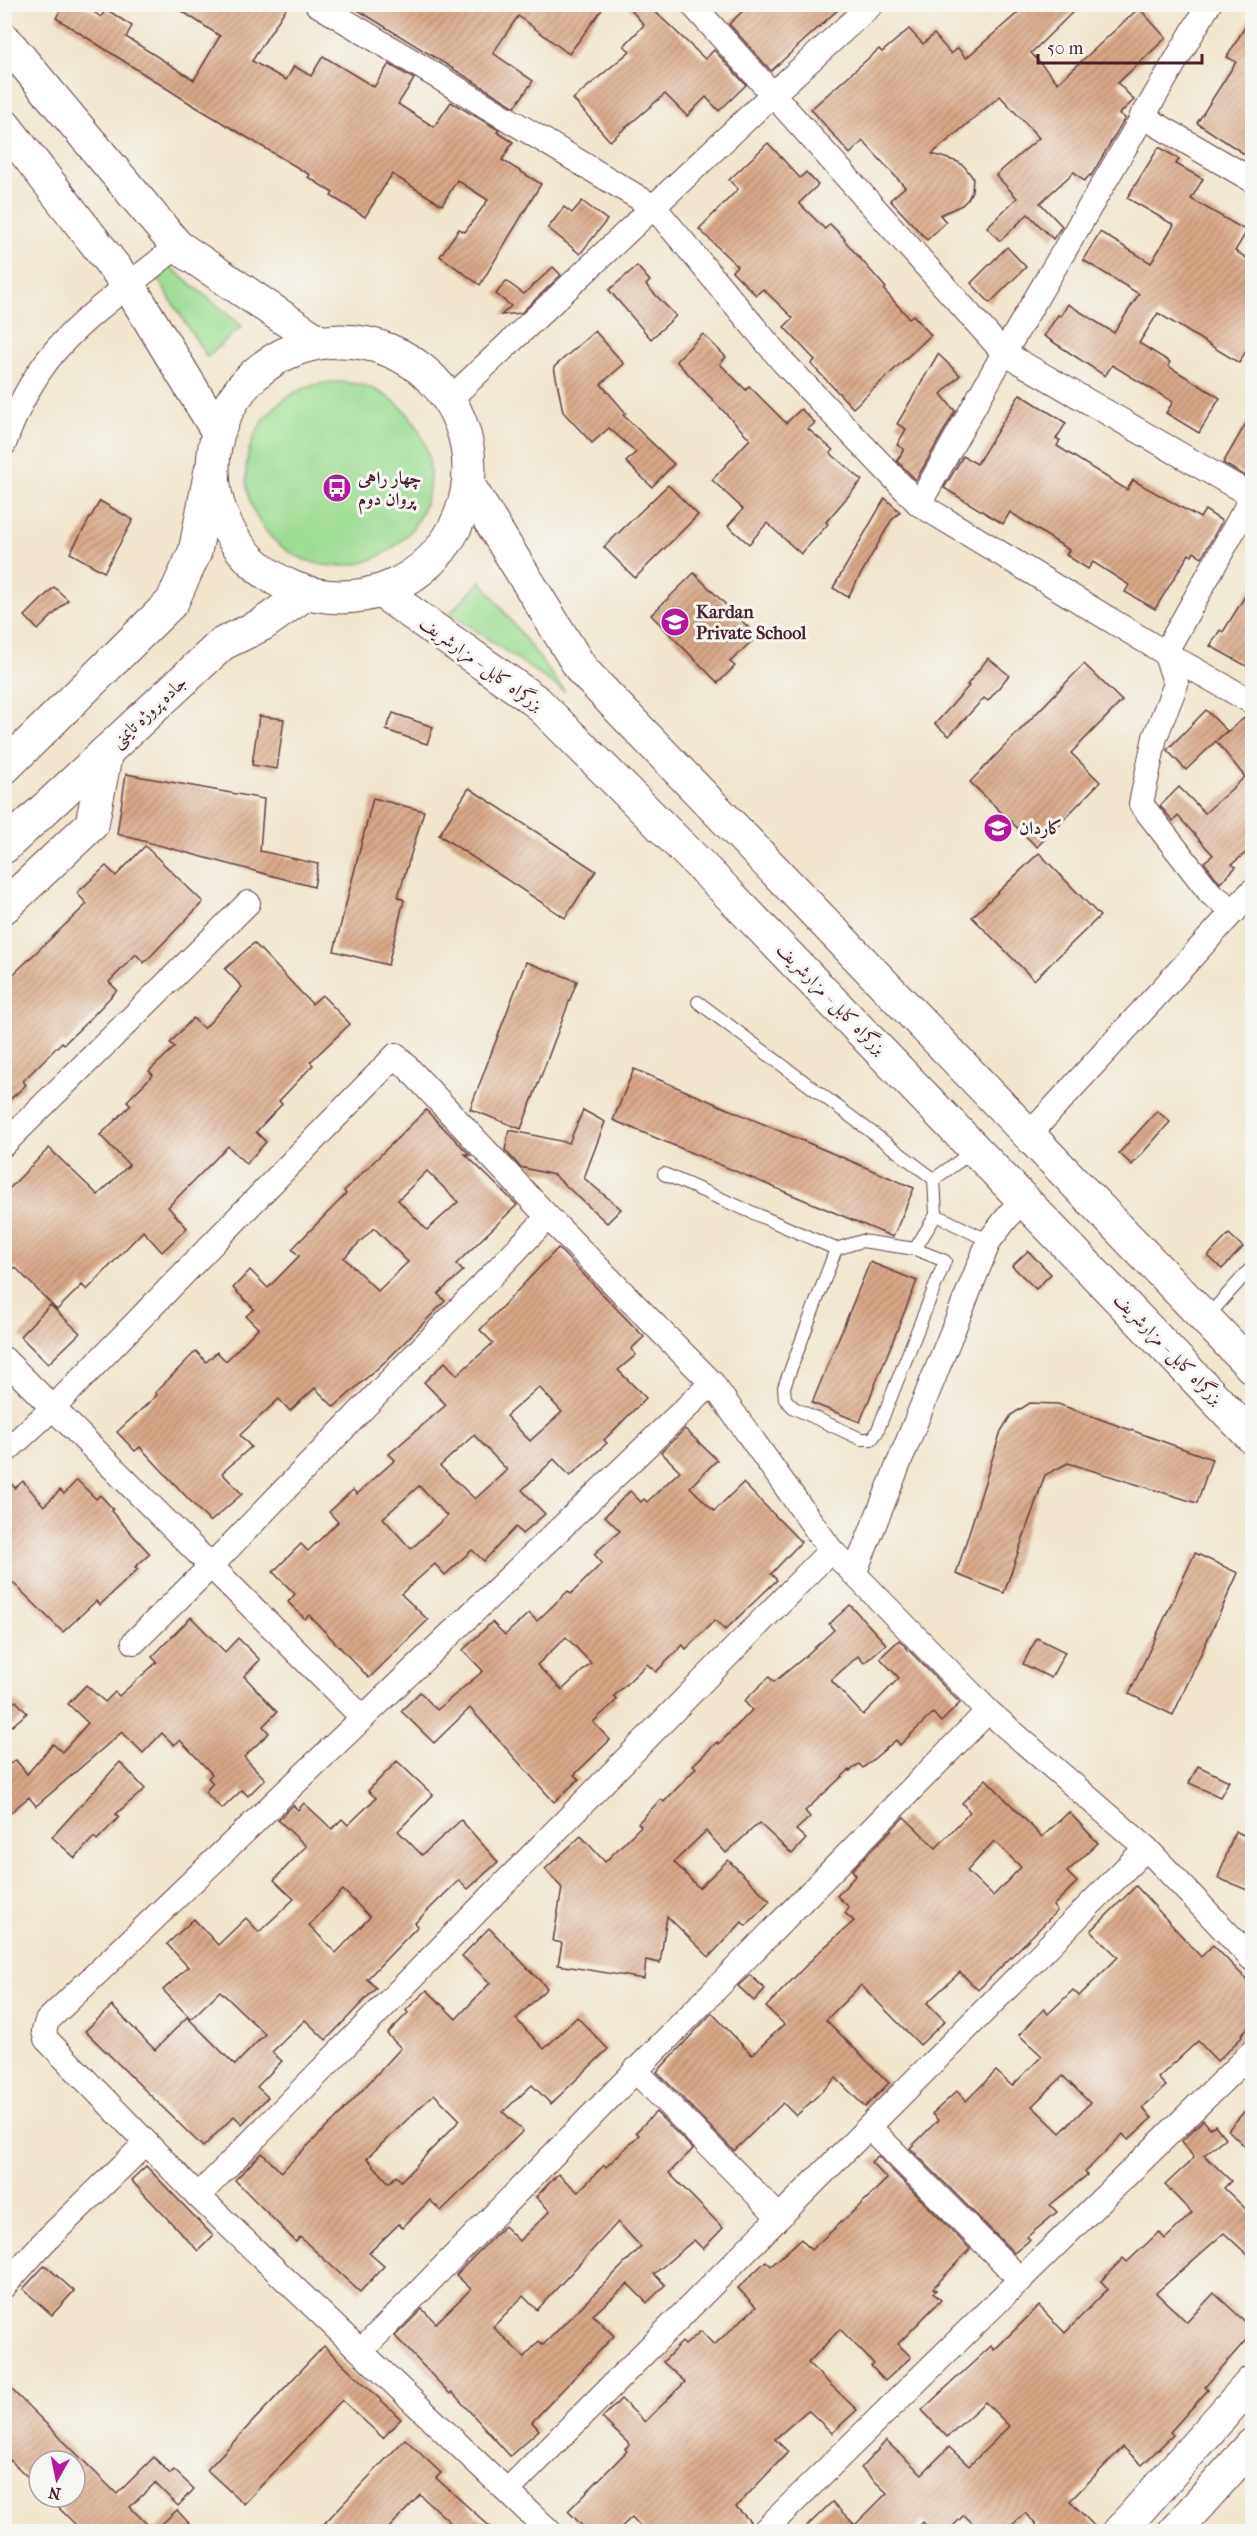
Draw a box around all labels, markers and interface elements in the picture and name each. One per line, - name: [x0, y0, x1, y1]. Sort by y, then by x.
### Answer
- scale bar: [1038, 27, 1202, 65]
- text: 50 m: [1047, 38, 1084, 59]
- place label: چهار راهی پروان دوم: [357, 468, 422, 515]
- bus stop icon: چهار راهی پروان دوم: [321, 472, 353, 504]
- place label: Kardan Private School: [696, 602, 807, 644]
- school or university icon: Kardan Private School: [659, 606, 691, 638]
- street label: بزرگراه کابل - مزارشریف: [414, 611, 548, 717]
- street label: جاده پروژه تایمنی: [107, 672, 192, 754]
- school or university icon: کاردان: [982, 812, 1014, 844]
- place label: کاردان: [1019, 818, 1062, 839]
- street label: بزرگراه کابل - مزارشریف: [771, 937, 891, 1061]
- street label: بزرگراه کابل - مزارشریف: [1108, 1287, 1228, 1411]
- north arrow: [27, 2449, 87, 2509]
- text: N: [46, 2483, 62, 2504]

